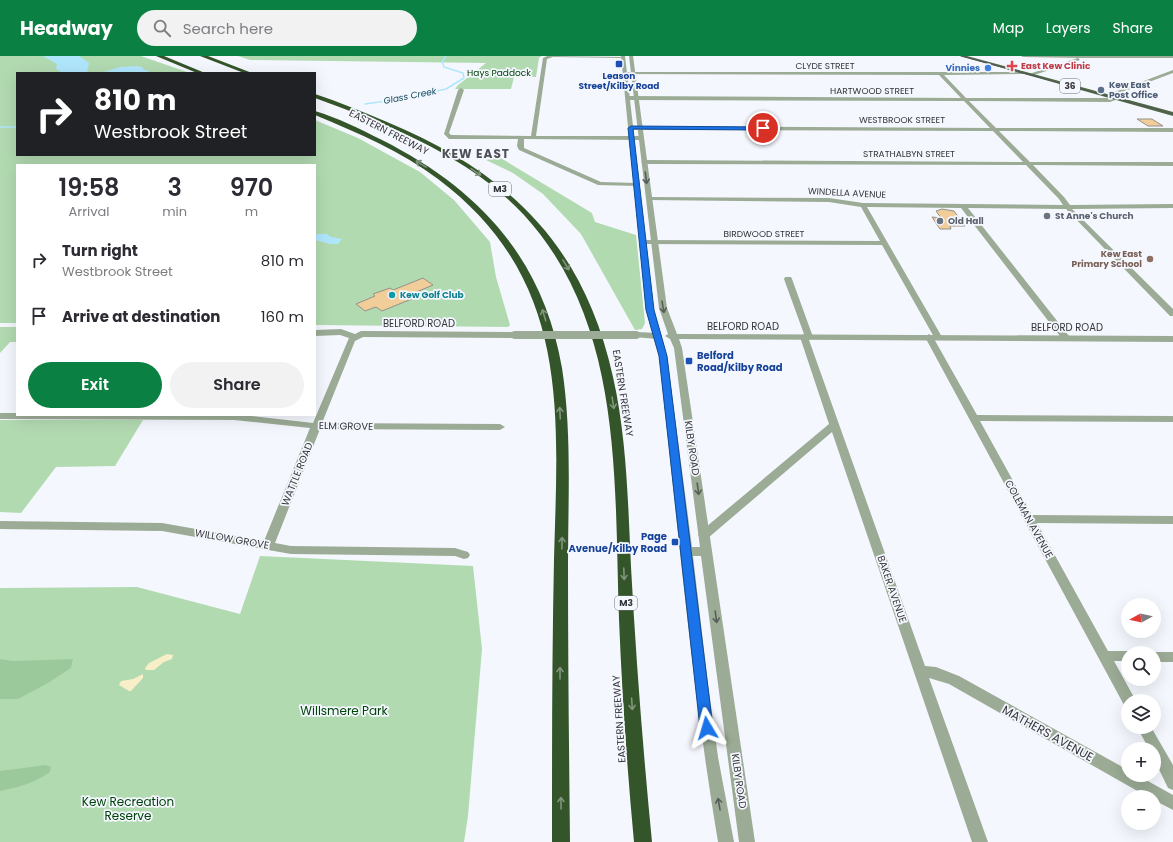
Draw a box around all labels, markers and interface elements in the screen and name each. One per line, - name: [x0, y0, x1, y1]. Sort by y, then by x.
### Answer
- search box: [137, 10, 417, 46]
- text: Headway: [20, 15, 113, 42]
- icon: search: [151, 17, 173, 39]
- text: Search here: [183, 18, 273, 39]
- text: Map: [993, 18, 1024, 38]
- text: Layers: [1046, 18, 1090, 38]
- text: Share: [1112, 18, 1153, 38]
- marker: Leason Street/Kilby Road: [614, 59, 624, 69]
- street label: CLYDE STREET: [795, 60, 855, 72]
- marker: East Kew Clinic: [1006, 60, 1018, 72]
- place label: East Kew Clinic: [1021, 60, 1091, 72]
- place label: Vinnies: [945, 62, 980, 74]
- marker: Vinnies: [983, 63, 993, 73]
- park label: Hays Paddock: [467, 67, 531, 79]
- place label: Leason Street/Kilby Road: [579, 70, 659, 92]
- road number: 36: [1060, 79, 1080, 93]
- place label: Kew East Post Office: [1109, 79, 1159, 101]
- text: 810 m: [94, 81, 177, 120]
- water label: Glass Creek: [383, 85, 438, 107]
- street label: HARTWOOD STREET: [830, 85, 914, 97]
- marker: Kew East Post Office: [1096, 85, 1106, 95]
- icon: right: [28, 88, 80, 140]
- street label: EASTERN FREEWAY: [346, 105, 432, 159]
- pin: [746, 111, 780, 145]
- street label: WESTBROOK STREET: [859, 114, 945, 126]
- icon: arrive: [752, 117, 774, 139]
- text: Westbrook Street: [94, 119, 247, 144]
- district label: KEW EAST: [442, 145, 510, 162]
- street label: STRATHALBYN STREET: [863, 148, 955, 160]
- one-way arrow: [415, 159, 427, 167]
- one-way arrow: [471, 168, 482, 176]
- text: 19:58: [59, 171, 120, 204]
- text: 3: [167, 171, 182, 204]
- text: 970: [230, 171, 273, 204]
- one-way arrow: [642, 171, 650, 184]
- road number: M3: [489, 182, 511, 196]
- street label: WINDELLA AVENUE: [808, 185, 887, 201]
- text: Arrival: [69, 202, 110, 221]
- text: min: [162, 202, 187, 221]
- text: m: [245, 202, 258, 221]
- place label: St Anne's Church: [1055, 210, 1134, 222]
- marker: St Anne's Church: [1042, 211, 1052, 221]
- place label: Old Hall: [948, 215, 984, 227]
- marker: Old Hall: [935, 216, 945, 226]
- street label: BIRDWOOD STREET: [724, 228, 805, 240]
- text: Turn right: [62, 240, 138, 261]
- place label: Kew East Primary School: [1072, 248, 1142, 270]
- icon: right: [28, 249, 50, 271]
- text: 810 m: [261, 250, 304, 271]
- marker: Kew East Primary School: [1145, 254, 1155, 264]
- one-way arrow: [562, 259, 570, 270]
- text: Westbrook Street: [62, 262, 173, 281]
- place label: Kew Golf Club: [400, 289, 464, 301]
- marker: Kew Golf Club: [387, 290, 397, 300]
- one-way arrow: [659, 300, 667, 313]
- icon: arrive: [28, 305, 50, 327]
- text: Arrive at destination: [62, 306, 220, 327]
- text: 160 m: [261, 306, 304, 327]
- one-way arrow: [540, 309, 547, 322]
- street label: BELFORD ROAD: [383, 316, 455, 331]
- street label: BELFORD ROAD: [707, 319, 779, 334]
- street label: BELFORD ROAD: [1031, 320, 1103, 335]
- street label: EASTERN FREEWAY: [609, 348, 637, 438]
- place label: Belford Road/Kilby Road: [697, 348, 783, 375]
- marker: Belford Road/Kilby Road: [684, 356, 694, 366]
- button: Exit: [28, 362, 162, 408]
- button: Share: [170, 362, 304, 408]
- one-way arrow: [609, 396, 617, 409]
- one-way arrow: [557, 407, 564, 420]
- street label: ELM GROVE: [319, 418, 373, 434]
- street label: KILBY ROAD: [681, 420, 703, 476]
- street label: WATTLE ROAD: [277, 440, 317, 508]
- street label: COLEMAN AVENUE: [1001, 477, 1057, 561]
- one-way arrow: [694, 482, 701, 495]
- street label: WILLOW GROVE: [194, 525, 270, 553]
- place label: Page Avenue/Kilby Road: [568, 529, 667, 556]
- one-way arrow: [558, 537, 565, 550]
- marker: Page Avenue/Kilby Road: [670, 537, 680, 547]
- street label: BAKER AVENUE: [873, 553, 911, 625]
- one-way arrow: [621, 567, 628, 580]
- road number: M3: [615, 596, 637, 610]
- north arrow: [1121, 598, 1161, 638]
- map controls: [1121, 598, 1161, 830]
- one-way arrow: [712, 610, 720, 623]
- button: search: [1121, 646, 1161, 686]
- one-way arrow: [556, 667, 564, 680]
- street label: EASTERN FREEWAY: [608, 675, 630, 763]
- button: layers: [1121, 694, 1161, 734]
- one-way arrow: [628, 697, 635, 710]
- street label: MATHERS AVENUE: [999, 701, 1097, 765]
- park label: Willsmere Park: [300, 702, 389, 719]
- position arrow: [686, 707, 728, 749]
- button: +: [1121, 742, 1161, 782]
- street label: KILBY ROAD: [728, 753, 750, 809]
- button: −: [1121, 790, 1161, 830]
- park label: Kew Recreation Reserve: [82, 793, 174, 824]
- one-way arrow: [557, 797, 564, 810]
- one-way arrow: [715, 797, 723, 810]

